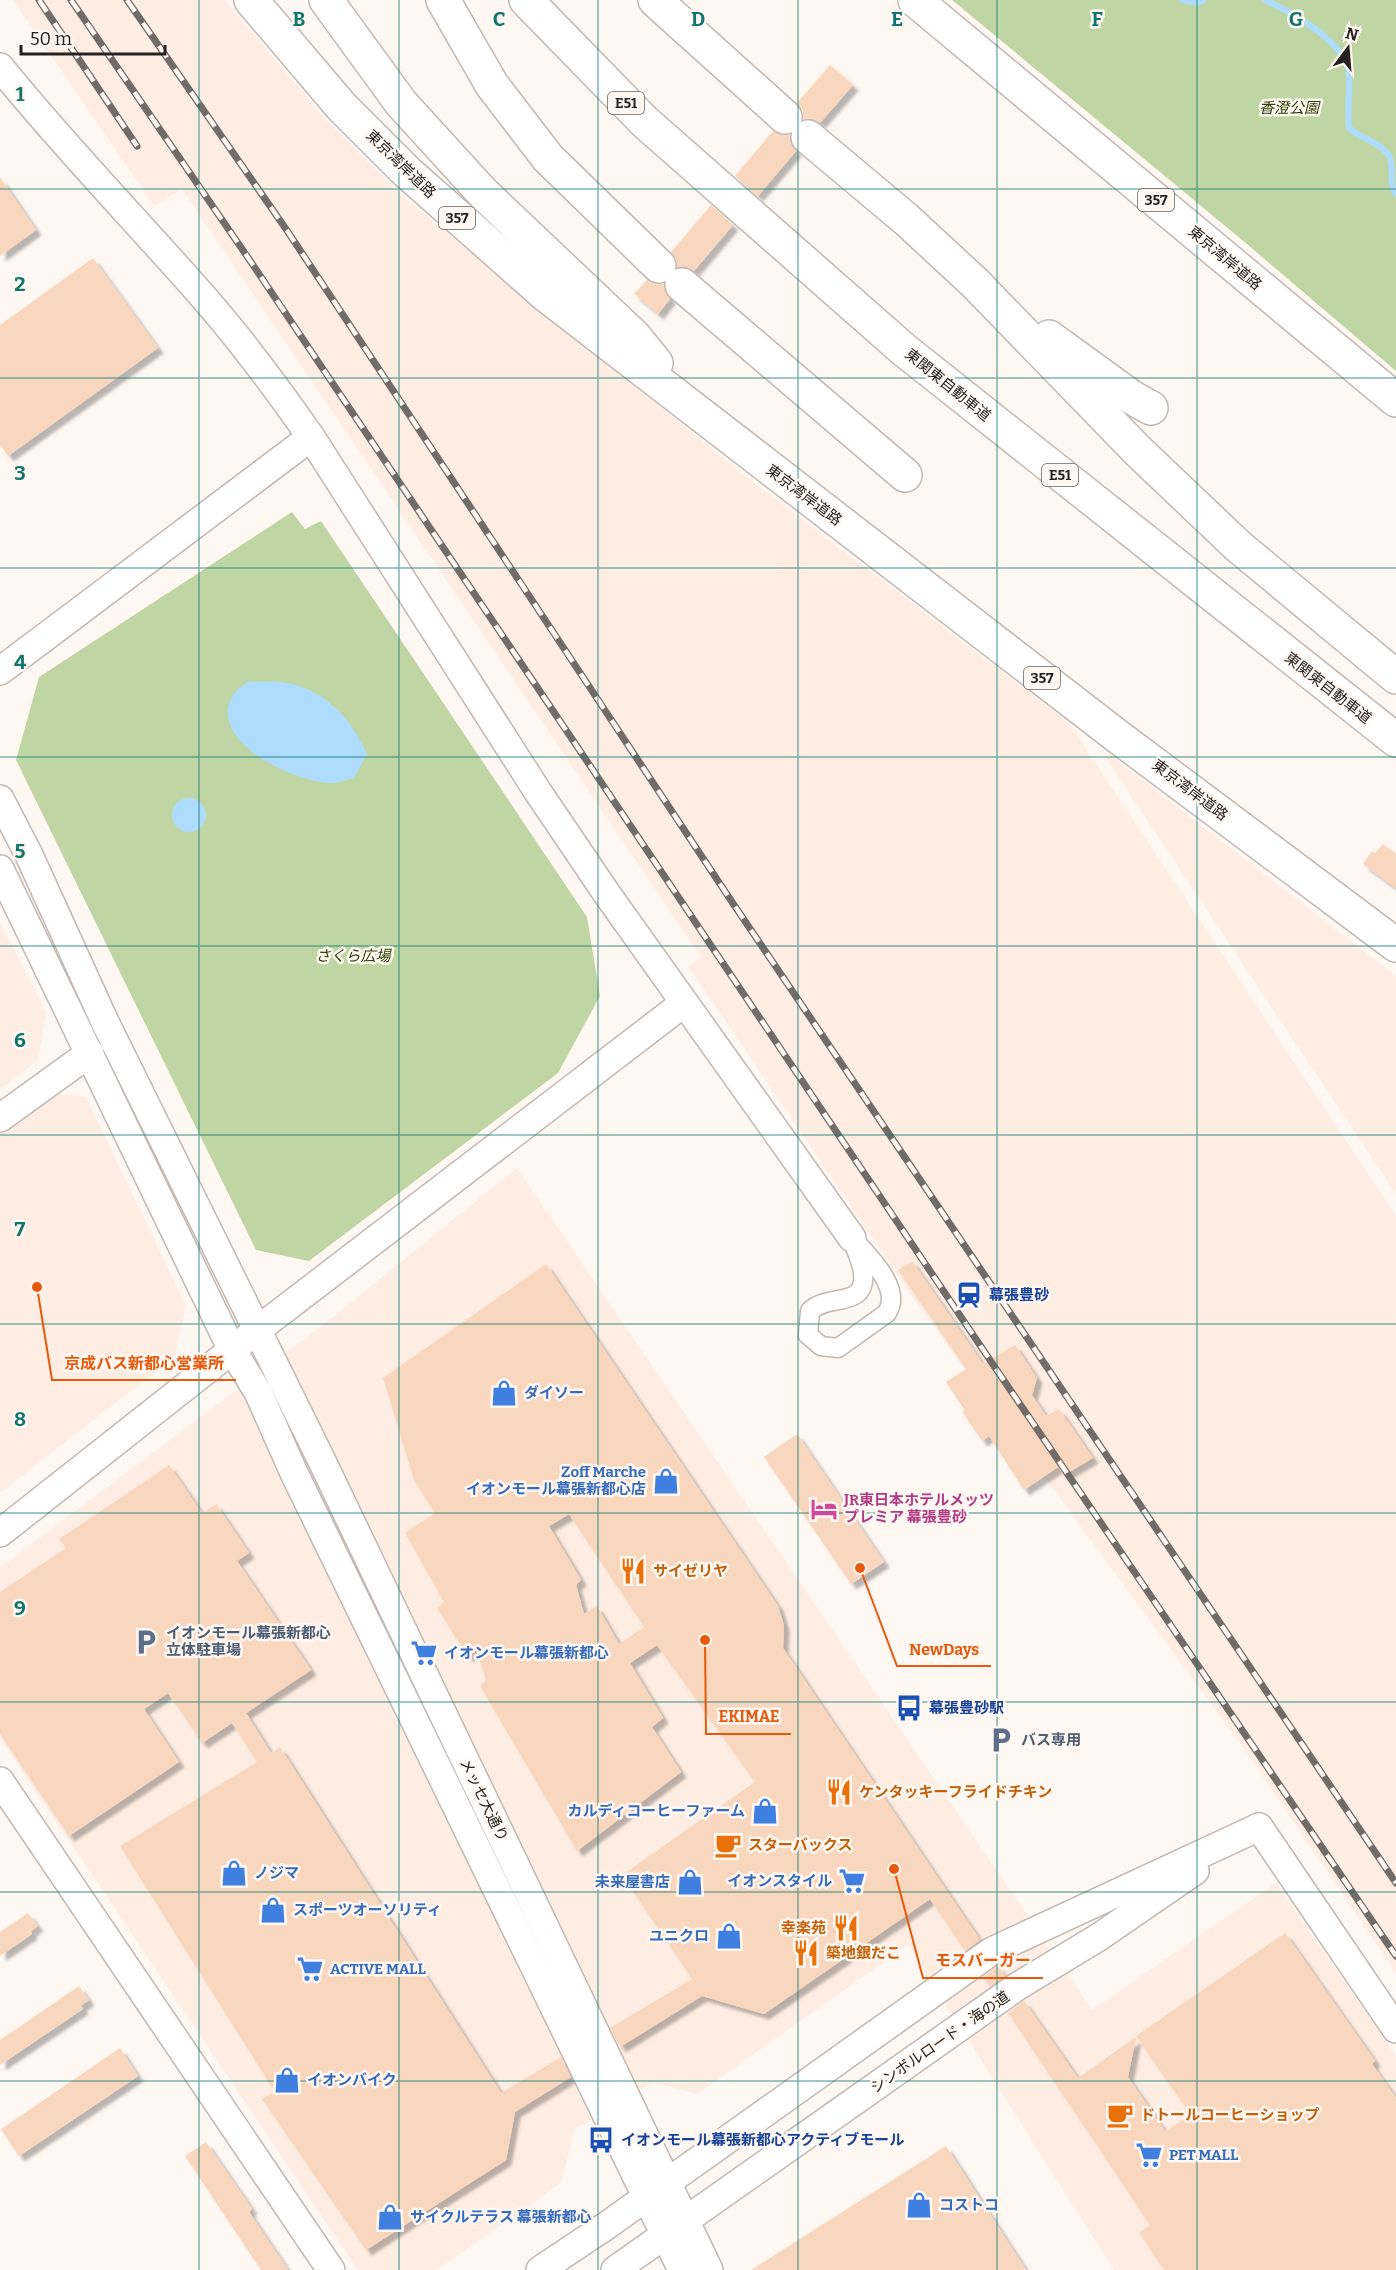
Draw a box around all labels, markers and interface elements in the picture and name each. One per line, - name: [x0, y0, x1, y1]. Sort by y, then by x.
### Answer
- text: B: [293, 7, 306, 31]
- text: C: [493, 7, 505, 31]
- text: D: [691, 7, 705, 31]
- text: E: [891, 7, 903, 31]
- text: F: [1091, 7, 1103, 31]
- text: G: [1289, 7, 1303, 31]
- scale bar: [21, 18, 165, 56]
- north arrow: [1318, 18, 1378, 78]
- text: N: [1343, 23, 1361, 45]
- text: 50 m: [30, 28, 72, 50]
- text: 1: [16, 82, 25, 106]
- road number: E51: [608, 92, 644, 114]
- park label: 香澄公園: [1259, 99, 1321, 117]
- street label: 東京湾岸道路: [362, 126, 440, 202]
- road number: 357: [1138, 189, 1174, 211]
- road number: 357: [439, 207, 475, 229]
- street label: 東京湾岸道路: [1185, 222, 1265, 294]
- text: 2: [14, 272, 26, 296]
- street label: 東関東自動車道: [902, 345, 994, 425]
- text: 3: [14, 461, 26, 485]
- street label: 東京湾岸道路: [763, 461, 845, 529]
- road number: E51: [1042, 464, 1078, 486]
- street label: 東関東自動車道: [1281, 649, 1375, 727]
- text: 4: [14, 650, 26, 674]
- road number: 357: [1024, 667, 1060, 689]
- street label: 東京湾岸道路: [1149, 756, 1231, 824]
- text: 5: [15, 839, 26, 863]
- park label: さくら広場: [315, 947, 392, 965]
- text: 6: [14, 1028, 26, 1052]
- text: 7: [15, 1217, 26, 1241]
- station icon: 幕張豊砂: [954, 1280, 984, 1310]
- place label: 幕張豊砂: [989, 1286, 1049, 1304]
- callout: 京成バス新都心営業所: [52, 1346, 236, 1380]
- text: 京成バス新都心営業所: [64, 1354, 224, 1373]
- shop icon: ダイソー: [489, 1378, 519, 1408]
- place label: ダイソー: [524, 1384, 584, 1402]
- text: 8: [14, 1407, 26, 1431]
- place label: Zoff Marche イオンモール幕張新都心店: [466, 1463, 646, 1498]
- shop icon: Zoff Marche イオンモール幕張新都心店: [651, 1466, 681, 1496]
- place label: JR東日本ホテルメッツ プレミア 幕張豊砂: [843, 1491, 994, 1526]
- hotel icon: JR東日本ホテルメッツ プレミア 幕張豊砂: [809, 1494, 839, 1524]
- restaurant icon: サイゼリヤ: [618, 1556, 648, 1586]
- place label: サイゼリヤ: [653, 1562, 728, 1580]
- text: 9: [14, 1596, 26, 1620]
- place label: イオンモール幕張新都心 立体駐車場: [166, 1624, 331, 1659]
- parking icon: イオンモール幕張新都心 立体駐車場: [131, 1627, 161, 1657]
- callout: NewDays: [897, 1632, 991, 1666]
- supermarket icon: イオンモール幕張新都心: [409, 1638, 439, 1668]
- text: NewDays: [909, 1640, 979, 1659]
- place label: イオンモール幕張新都心: [444, 1644, 609, 1662]
- bus stop icon: 幕張豊砂駅: [894, 1693, 924, 1723]
- place label: 幕張豊砂駅: [929, 1699, 1004, 1717]
- callout: EKIMAE: [706, 1700, 791, 1734]
- text: EKIMAE: [718, 1707, 780, 1726]
- parking icon: バス専用: [986, 1725, 1016, 1755]
- place label: バス専用: [1021, 1731, 1081, 1749]
- street label: メッセ大通り: [456, 1756, 512, 1844]
- restaurant icon: ケンタッキーフライドチキン: [824, 1777, 854, 1807]
- place label: ケンタッキーフライドチキン: [859, 1783, 1052, 1801]
- shop icon: カルディコーヒーファーム: [750, 1796, 780, 1826]
- place label: カルディコーヒーファーム: [567, 1802, 745, 1820]
- cafe icon: スターバックス: [713, 1830, 743, 1860]
- place label: スターバックス: [748, 1836, 852, 1854]
- shop icon: ノジマ: [219, 1858, 249, 1888]
- place label: ノジマ: [254, 1864, 299, 1882]
- supermarket icon: イオンスタイル: [837, 1866, 867, 1896]
- shop icon: 未来屋書店: [675, 1867, 705, 1897]
- place label: イオンスタイル: [727, 1872, 832, 1890]
- place label: 未来屋書店: [595, 1873, 670, 1891]
- shop icon: スポーツオーソリティ: [258, 1895, 288, 1925]
- place label: スポーツオーソリティ: [293, 1901, 442, 1919]
- restaurant icon: 幸楽苑: [831, 1913, 861, 1943]
- place label: 幸楽苑: [781, 1919, 826, 1937]
- shop icon: ユニクロ: [714, 1921, 744, 1951]
- place label: ユニクロ: [649, 1927, 709, 1945]
- restaurant icon: 築地銀だこ: [791, 1938, 821, 1968]
- place label: 築地銀だこ: [826, 1944, 901, 1962]
- callout: モスバーガー: [923, 1944, 1043, 1978]
- text: モスバーガー: [935, 1951, 1031, 1970]
- supermarket icon: ACTIVE MALL: [295, 1954, 325, 1984]
- place label: ACTIVE MALL: [330, 1960, 426, 1978]
- street label: シンボルロード・海の道: [867, 1987, 1013, 2097]
- shop icon: イオンバイク: [272, 2065, 302, 2095]
- place label: イオンバイク: [307, 2071, 397, 2089]
- cafe icon: ドトールコーヒーショップ: [1105, 2100, 1135, 2130]
- place label: ドトールコーヒーショップ: [1140, 2106, 1319, 2124]
- bus stop icon: イオンモール幕張新都心アクティブモール: [586, 2125, 616, 2155]
- place label: イオンモール幕張新都心アクティブモール: [621, 2131, 904, 2149]
- supermarket icon: PET MALL: [1134, 2140, 1164, 2170]
- place label: PET MALL: [1169, 2146, 1239, 2164]
- shop icon: コストコ: [904, 2190, 934, 2220]
- place label: コストコ: [939, 2196, 999, 2214]
- shop icon: サイクルテラス 幕張新都心: [375, 2202, 405, 2232]
- place label: サイクルテラス 幕張新都心: [410, 2208, 592, 2226]

